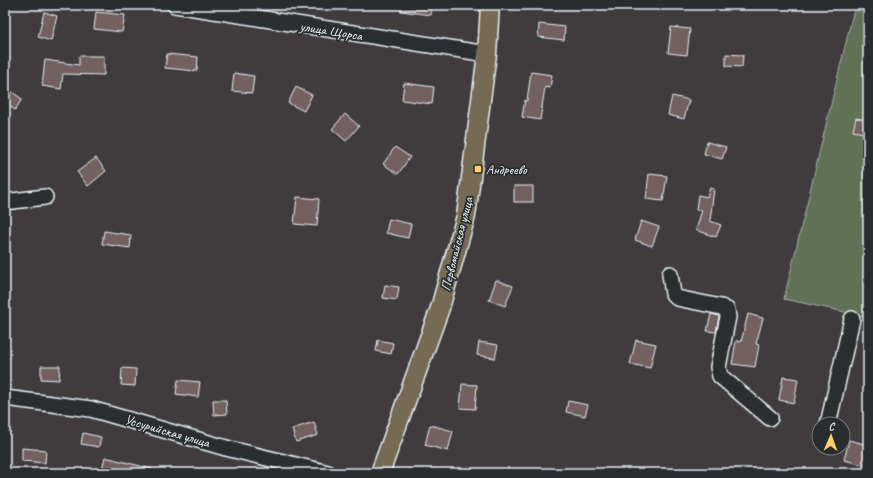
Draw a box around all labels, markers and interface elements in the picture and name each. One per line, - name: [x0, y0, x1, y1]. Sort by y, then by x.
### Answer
- street label: улица Щорса: [298, 18, 365, 45]
- place label: Андреево: [486, 161, 528, 178]
- marker: Андреево: [473, 164, 483, 174]
- street label: Первомайская улица: [437, 194, 477, 293]
- street label: Уссурийская улица: [123, 411, 213, 452]
- north arrow: [811, 416, 851, 456]
- text: С: [828, 419, 836, 433]

